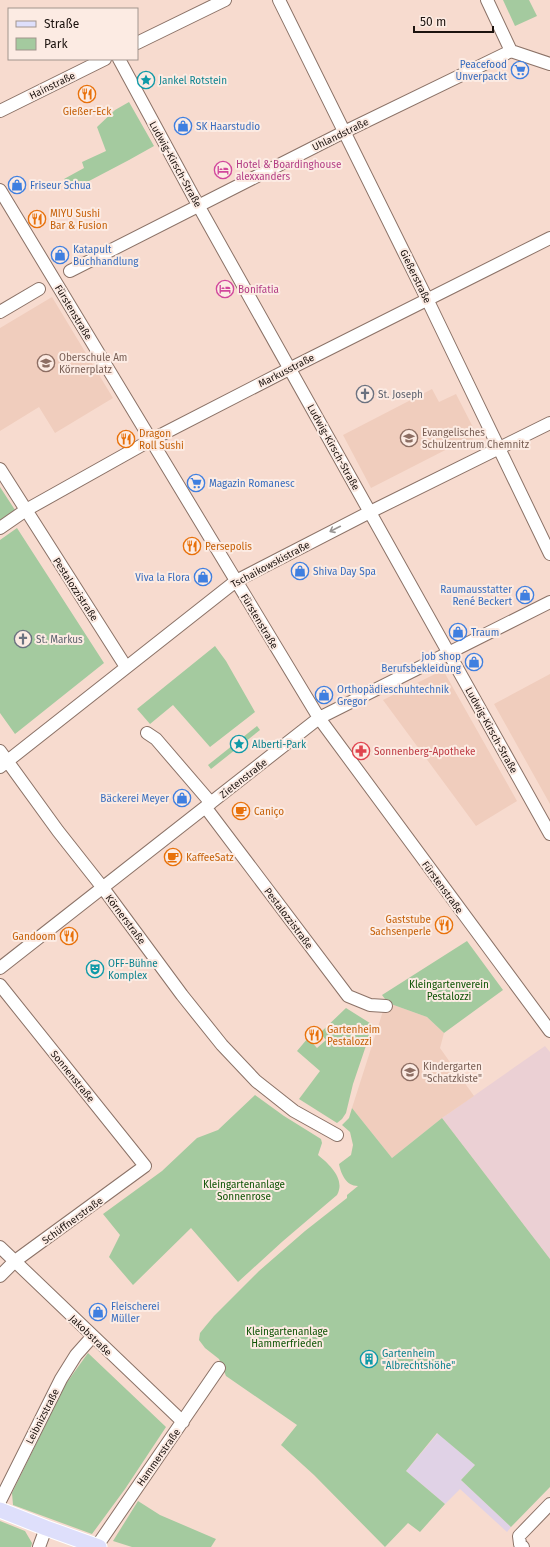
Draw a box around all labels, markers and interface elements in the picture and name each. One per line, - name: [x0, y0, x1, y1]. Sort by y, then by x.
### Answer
- legend: [8, 8, 138, 60]
- scale bar: [414, 8, 493, 34]
- text: 50 m: [420, 15, 446, 29]
- text: Straße: [44, 17, 79, 31]
- text: Park: [44, 37, 68, 51]
- place label: Peacefood Unverpackt: [456, 59, 507, 83]
- supermarket icon: Peacefood Unverpackt: [510, 60, 530, 80]
- street label: Hainstraße: [28, 70, 77, 102]
- place icon: Jankel Rotstein: [136, 70, 156, 90]
- place label: Jankel Rotstein: [159, 75, 227, 87]
- restaurant icon: Gießer-Eck: [77, 84, 97, 104]
- place label: Gießer-Eck: [63, 106, 112, 118]
- shop icon: SK Haarstudio: [173, 116, 193, 136]
- street label: Uhlandstraße: [310, 116, 371, 154]
- street label: Ludwig-Kirsch-Straße: [146, 119, 204, 210]
- place label: SK Haarstudio: [196, 121, 260, 133]
- place label: Hotel & Boardinghouse alexxanders: [236, 159, 341, 183]
- hotel icon: Hotel & Boardinghouse alexxanders: [213, 160, 233, 180]
- shop icon: Friseur Schua: [7, 175, 27, 195]
- place label: Friseur Schua: [30, 180, 91, 192]
- place label: MIYU Sushi Bar & Fusion: [50, 208, 108, 232]
- restaurant icon: MIYU Sushi Bar & Fusion: [27, 209, 47, 229]
- place label: Katapult Buchhandlung: [73, 244, 139, 268]
- shop icon: Katapult Buchhandlung: [50, 245, 70, 265]
- street label: Gießerstraße: [397, 248, 433, 305]
- hotel icon: Bonifatia: [215, 279, 235, 299]
- street label: Fürstenstraße: [52, 283, 94, 342]
- place label: Bonifatia: [238, 284, 279, 296]
- place label: Oberschule Am Körnerplatz: [59, 352, 127, 376]
- street label: Markusstraße: [256, 352, 316, 390]
- school or university icon: Oberschule Am Körnerplatz: [36, 353, 56, 373]
- church icon: St. Joseph: [355, 384, 375, 404]
- place label: St. Joseph: [378, 389, 423, 401]
- street label: Ludwig-Kirsch-Straße: [304, 402, 362, 493]
- place label: Evangelisches Schulzentrum Chemnitz: [422, 427, 530, 451]
- place label: Dragon Roll Sushi: [139, 428, 184, 452]
- school or university icon: Evangelisches Schulzentrum Chemnitz: [399, 428, 419, 448]
- restaurant icon: Dragon Roll Sushi: [116, 429, 136, 449]
- supermarket icon: Magazin Romanesc: [186, 473, 206, 493]
- place label: Magazin Romanesc: [209, 478, 295, 490]
- one-way arrow: [330, 526, 342, 534]
- restaurant icon: Persepolis: [182, 536, 202, 556]
- street label: Tschaikowskistraße: [229, 539, 312, 591]
- place label: Persepolis: [205, 541, 252, 553]
- street label: Pestalozzistraße: [50, 556, 100, 624]
- shop icon: Shiva Day Spa: [290, 561, 310, 581]
- place label: Shiva Day Spa: [313, 566, 376, 578]
- shop icon: Viva la Flora: [193, 567, 213, 587]
- place label: Viva la Flora: [135, 572, 190, 584]
- place label: Raumausstatter René Beckert: [440, 584, 512, 608]
- shop icon: Raumausstatter René Beckert: [515, 585, 535, 605]
- street label: Fürstenstraße: [238, 592, 280, 651]
- shop icon: Traum: [448, 622, 468, 642]
- place label: Traum: [471, 627, 499, 639]
- church icon: St. Markus: [13, 629, 33, 649]
- place label: St. Markus: [36, 634, 83, 646]
- place label: job shop Berufsbekleidung: [381, 651, 462, 675]
- shop icon: job shop Berufsbekleidung: [464, 652, 484, 672]
- place label: Orthopädieschuhtechnik Gregor: [337, 684, 450, 708]
- shop icon: Orthopädieschuhtechnik Gregor: [314, 685, 334, 705]
- street label: Ludwig-Kirsch-Straße: [462, 685, 520, 776]
- place icon: Alberti-Park: [229, 734, 249, 754]
- place label: Alberti-Park: [252, 739, 307, 751]
- pharmacy icon: Sonnenberg-Apotheke: [351, 741, 371, 761]
- place label: Sonnenberg-Apotheke: [374, 746, 475, 758]
- street label: Zietenstraße: [218, 757, 270, 801]
- shop icon: Bäckerei Meyer: [172, 788, 192, 808]
- place label: Bäckerei Meyer: [100, 793, 169, 805]
- cafe icon: Caniço: [231, 801, 251, 821]
- place label: Caniço: [254, 806, 284, 818]
- cafe icon: KaffeeSatz: [163, 847, 183, 867]
- place label: KaffeeSatz: [186, 852, 234, 864]
- street label: Fürstenstraße: [419, 859, 465, 916]
- street label: Pestalozzistraße: [261, 886, 315, 952]
- street label: Körnerstraße: [103, 892, 148, 947]
- place label: Gaststube Sachsenperle: [370, 914, 431, 938]
- restaurant icon: Gaststube Sachsenperle: [434, 915, 454, 935]
- restaurant icon: Gandoom: [59, 926, 79, 946]
- place label: Gandoom: [12, 931, 56, 943]
- place label: OFF-Bühne Komplex: [108, 958, 158, 982]
- theatre icon: OFF-Bühne Komplex: [85, 959, 105, 979]
- park label: Kleingartenverein Pestalozzi: [409, 979, 489, 1003]
- place label: Gartenheim Pestalozzi: [327, 1024, 380, 1048]
- restaurant icon: Gartenheim Pestalozzi: [304, 1025, 324, 1045]
- street label: Sonnenstraße: [48, 1048, 97, 1105]
- place label: Kindergarten "Schatzkiste": [423, 1061, 482, 1085]
- school or university icon: Kindergarten "Schatzkiste": [400, 1062, 420, 1082]
- park label: Kleingartenanlage Sonnenrose: [203, 1179, 285, 1203]
- street label: Schüffnerstraße: [40, 1195, 105, 1247]
- place label: Fleischerei Müller: [111, 1301, 160, 1325]
- shop icon: Fleischerei Müller: [88, 1302, 108, 1322]
- street label: Jakobstraße: [67, 1313, 114, 1359]
- park label: Kleingartenanlage Hammerfrieden: [246, 1326, 328, 1350]
- place label: Gartenheim "Albrechtshöhe": [382, 1348, 455, 1372]
- building icon: Gartenheim "Albrechtshöhe": [359, 1349, 379, 1369]
- street label: Leibnizstraße: [24, 1387, 62, 1446]
- street label: Hammerstraße: [135, 1427, 183, 1489]

